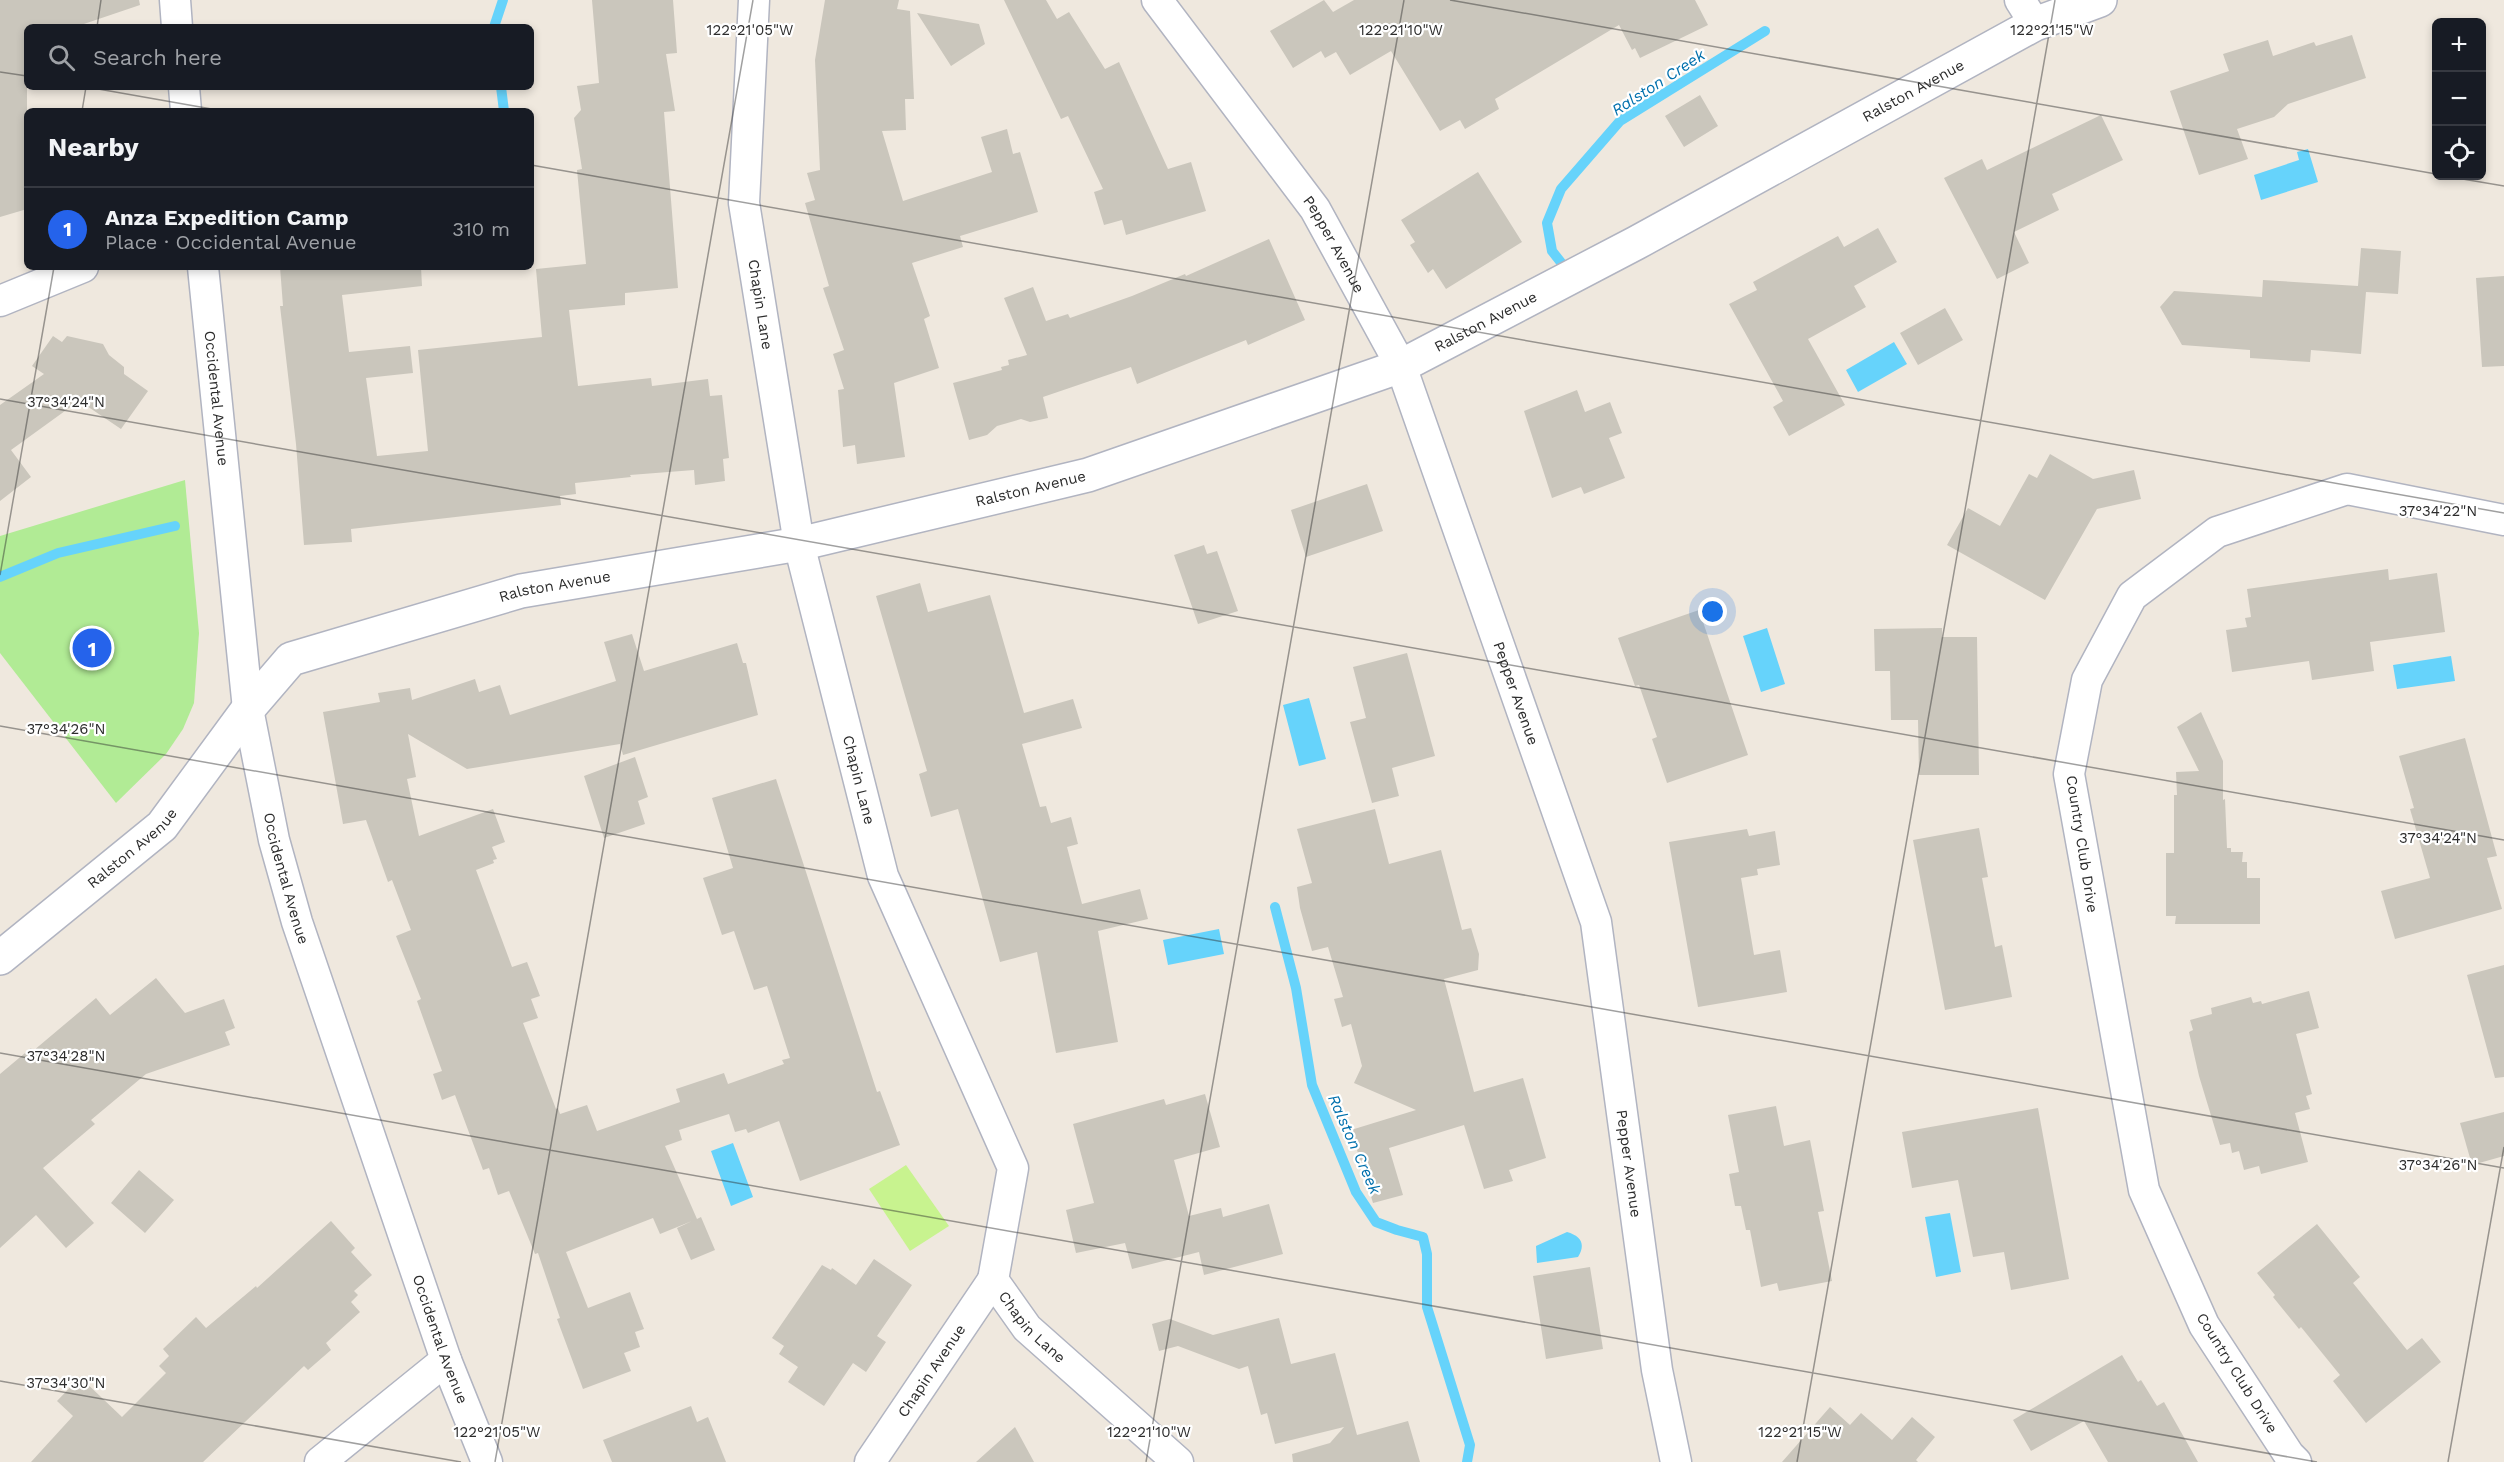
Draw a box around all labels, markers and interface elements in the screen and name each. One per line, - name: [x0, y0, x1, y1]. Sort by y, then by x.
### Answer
- map controls: [2432, 18, 2486, 180]
- button: +: [2432, 18, 2486, 72]
- text: 122°21'05"W: [707, 21, 793, 39]
- text: 122°21'10"W: [1359, 21, 1443, 39]
- text: 122°21'15"W: [2010, 21, 2094, 39]
- search box: [24, 24, 534, 90]
- icon: search: [45, 41, 78, 74]
- text: Search here: [93, 45, 222, 70]
- water label: Ralston Creek: [1608, 45, 1710, 120]
- street label: Ralston Avenue: [1859, 56, 1967, 126]
- button: −: [2432, 72, 2486, 126]
- button: locate: [2432, 126, 2486, 180]
- text: Nearby: [48, 132, 139, 162]
- street label: Pepper Avenue: [1299, 192, 1368, 296]
- text: Anza Expedition Camp: [105, 205, 349, 230]
- text: 1: [63, 217, 72, 241]
- text: 310 m: [452, 217, 510, 241]
- text: Place · Occidental Avenue: [105, 230, 356, 254]
- street label: Chapin Lane: [744, 258, 777, 351]
- street label: Ralston Avenue: [1431, 287, 1540, 356]
- street label: Occidental Avenue: [201, 330, 232, 467]
- text: 37°34'24"N: [27, 393, 105, 411]
- street label: Ralston Avenue: [973, 467, 1088, 511]
- text: 37°34'22"N: [2399, 502, 2477, 520]
- street label: Ralston Avenue: [497, 567, 612, 606]
- your location: [1698, 597, 1727, 626]
- pin: 1: [72, 626, 112, 670]
- street label: Pepper Avenue: [1489, 639, 1542, 748]
- text: 37°34'26"N: [26, 720, 106, 738]
- street label: Chapin Lane: [839, 733, 879, 826]
- street label: Country Club Drive: [2062, 774, 2102, 914]
- street label: Ralston Avenue: [84, 805, 181, 892]
- street label: Occidental Avenue: [260, 811, 313, 947]
- text: 37°34'24"N: [2399, 829, 2477, 847]
- text: 37°34'28"N: [26, 1047, 106, 1065]
- water label: Ralston Creek: [1324, 1091, 1386, 1198]
- street label: Pepper Avenue: [1613, 1109, 1645, 1219]
- text: 37°34'26"N: [2398, 1156, 2478, 1174]
- street label: Occidental Avenue: [409, 1272, 472, 1406]
- street label: Chapin Lane: [995, 1288, 1069, 1367]
- street label: Country Club Drive: [2193, 1309, 2281, 1437]
- street label: Chapin Avenue: [894, 1321, 969, 1421]
- text: 37°34'30"N: [26, 1374, 106, 1392]
- text: 122°21'05"W: [454, 1423, 540, 1441]
- text: 122°21'10"W: [1107, 1423, 1191, 1441]
- text: 122°21'15"W: [1758, 1423, 1842, 1441]

